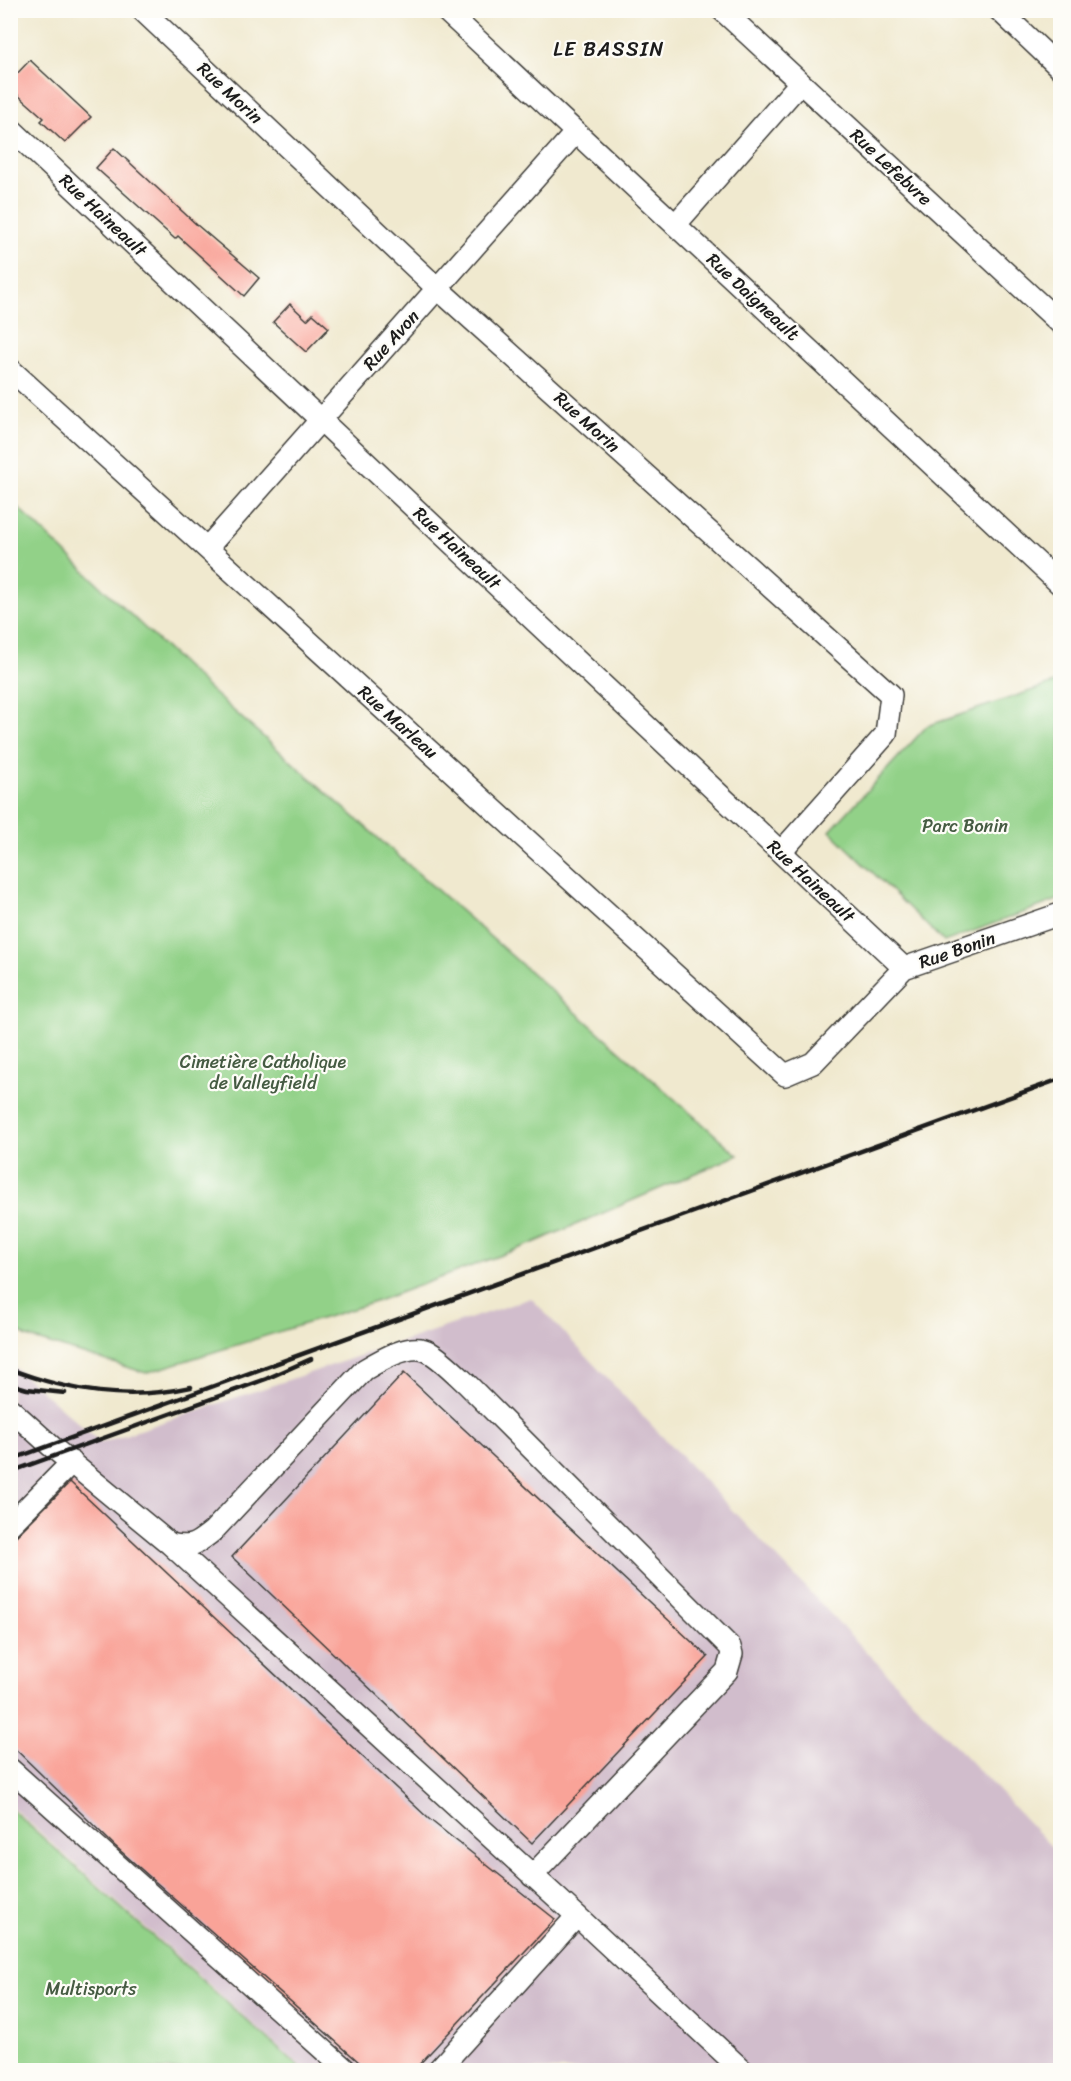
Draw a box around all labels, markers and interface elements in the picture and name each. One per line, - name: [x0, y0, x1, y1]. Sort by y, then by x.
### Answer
- district label: LE BASSIN: [553, 32, 665, 67]
- street label: Rue Morin: [190, 54, 271, 132]
- street label: Rue Lefebvre: [842, 120, 940, 214]
- street label: Rue Haineault: [51, 165, 155, 265]
- street label: Rue Daigneault: [699, 245, 808, 349]
- street label: Rue Avon: [355, 302, 428, 378]
- street label: Rue Morin: [546, 383, 628, 461]
- street label: Rue Haineault: [405, 498, 509, 598]
- street label: Rue Marleau: [350, 677, 446, 767]
- park label: Parc Bonin: [922, 810, 1008, 842]
- street label: Rue Haineault: [759, 831, 863, 931]
- street label: Rue Bonin: [914, 922, 1000, 978]
- park label: Cimetière Catholique de Valleyfield: [180, 1046, 346, 1099]
- park label: Multisports: [45, 1973, 137, 2005]

